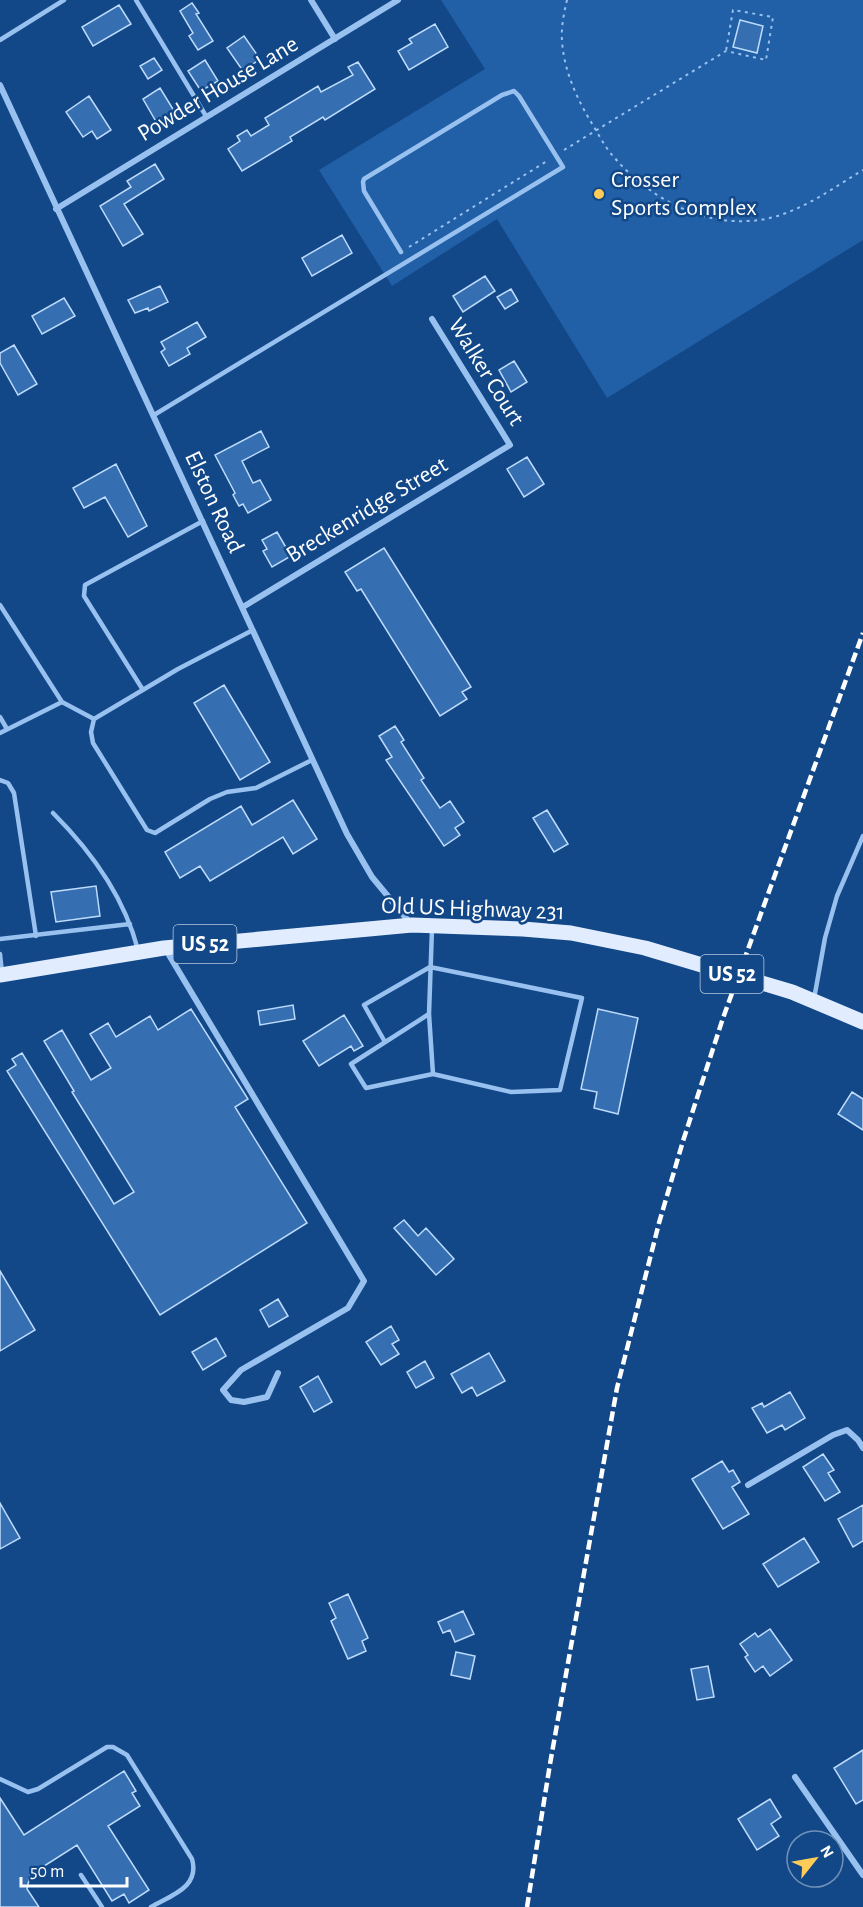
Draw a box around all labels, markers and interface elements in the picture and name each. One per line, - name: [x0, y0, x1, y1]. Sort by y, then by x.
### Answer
- street label: Powder House Lane: [134, 32, 302, 146]
- place label: Crosser Sports Complex: [611, 168, 757, 220]
- marker: Crosser Sports Complex: [592, 187, 606, 201]
- street label: Walker Court: [444, 314, 529, 430]
- street label: Elston Road: [180, 447, 248, 557]
- street label: Breckenridge Street: [282, 452, 452, 568]
- street label: Old US Highway 231: [381, 894, 565, 924]
- road number: US 52: [174, 925, 236, 963]
- road number: US 52: [700, 955, 764, 993]
- north arrow: [785, 1829, 845, 1889]
- text: N: [817, 1843, 837, 1861]
- scale bar: [21, 1850, 128, 1888]
- text: 50 m: [30, 1863, 64, 1881]

